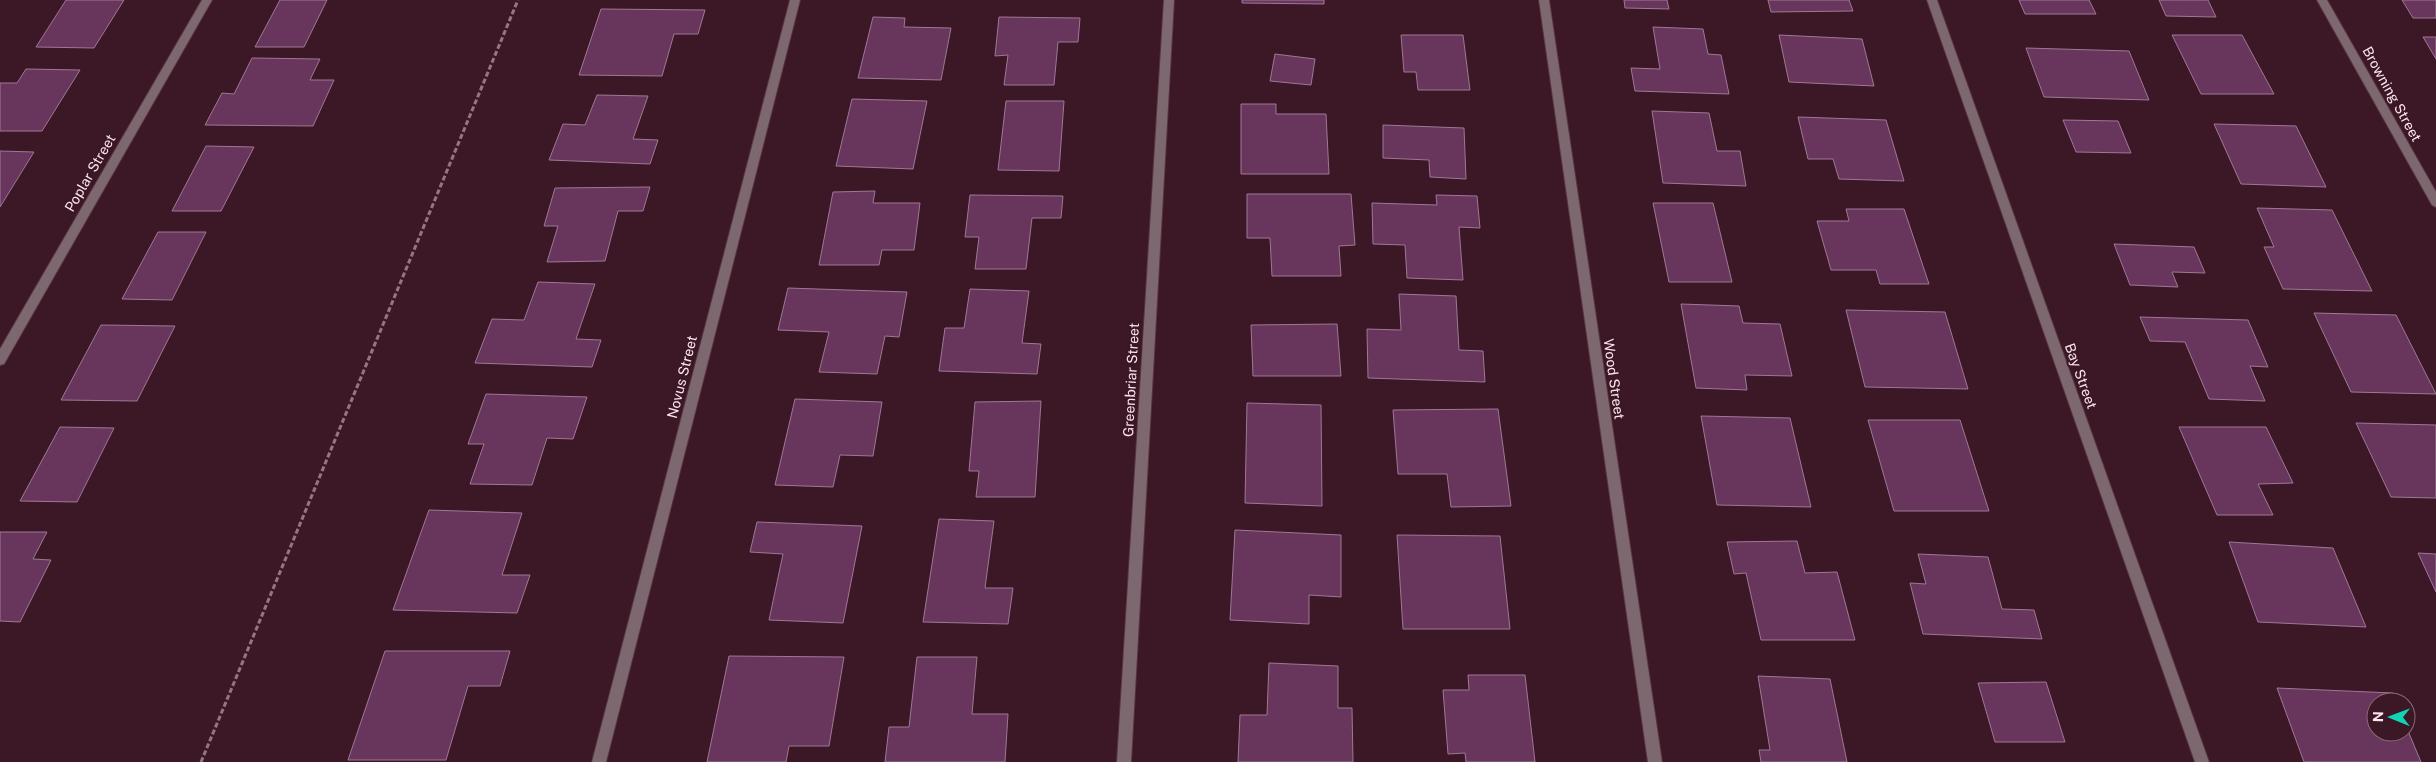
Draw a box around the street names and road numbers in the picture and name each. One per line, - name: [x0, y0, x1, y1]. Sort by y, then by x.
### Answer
- street label: Browning Street: [2359, 44, 2425, 144]
- street label: Poplar Street: [61, 131, 119, 215]
- street label: Greenbriar Street: [1120, 322, 1142, 438]
- street label: Novus Street: [664, 334, 700, 420]
- street label: Wood Street: [1600, 338, 1628, 420]
- street label: Bay Street: [2062, 341, 2100, 411]

